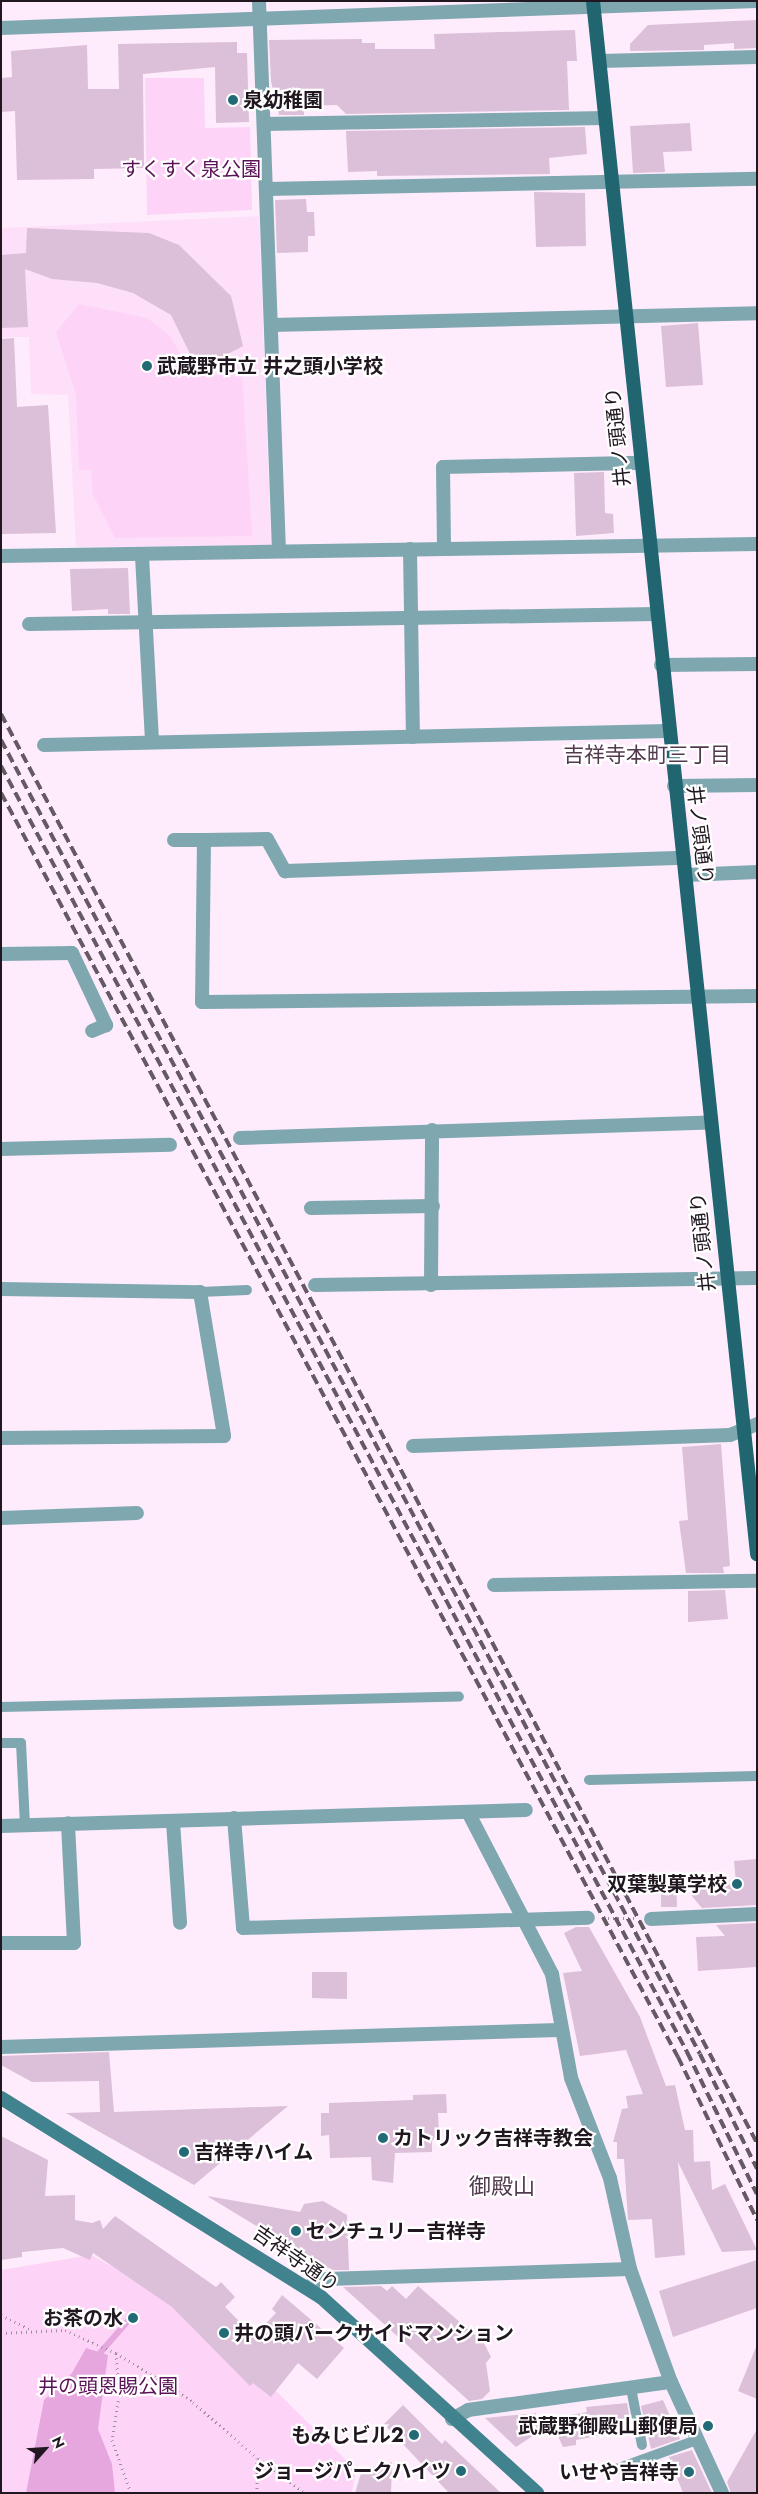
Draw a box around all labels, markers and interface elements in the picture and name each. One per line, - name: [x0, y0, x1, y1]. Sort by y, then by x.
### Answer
- place label: 泉幼稚園: [243, 88, 323, 112]
- marker: 泉幼稚園: [227, 94, 239, 106]
- park label: すくすく泉公園: [121, 157, 261, 181]
- place label: 武蔵野市立 井之頭小学校: [157, 354, 383, 378]
- marker: 武蔵野市立 井之頭小学校: [141, 360, 153, 372]
- street label: 井ノ頭通り: [601, 386, 635, 488]
- district label: 吉祥寺本町三丁目: [563, 742, 731, 768]
- street label: 井ノ頭通り: [682, 784, 718, 886]
- street label: 井ノ頭通り: [686, 1191, 720, 1293]
- place label: 双葉製菓学校: [607, 1872, 727, 1896]
- marker: 双葉製菓学校: [731, 1878, 743, 1890]
- place label: カトリック吉祥寺教会: [393, 2126, 593, 2150]
- marker: カトリック吉祥寺教会: [377, 2132, 389, 2144]
- place label: 吉祥寺ハイム: [194, 2140, 314, 2164]
- marker: 吉祥寺ハイム: [178, 2146, 190, 2158]
- district label: 御殿山: [469, 2174, 535, 2200]
- place label: センチュリー吉祥寺: [306, 2219, 486, 2243]
- street label: 吉祥寺通り: [248, 2220, 344, 2298]
- marker: センチュリー吉祥寺: [290, 2225, 302, 2237]
- place label: お茶の水: [43, 2306, 123, 2330]
- marker: お茶の水: [127, 2312, 139, 2324]
- place label: 井の頭パークサイドマンション: [234, 2321, 514, 2345]
- marker: 井の頭パークサイドマンション: [218, 2327, 230, 2339]
- park label: 井の頭恩賜公園: [38, 2374, 178, 2398]
- place label: 武蔵野御殿山郵便局: [518, 2414, 698, 2438]
- marker: 武蔵野御殿山郵便局: [702, 2420, 714, 2432]
- place label: もみじビル2: [291, 2423, 404, 2447]
- north arrow: [20, 2424, 70, 2474]
- marker: もみじビル2: [408, 2429, 420, 2441]
- text: N: [47, 2433, 70, 2452]
- place label: ジョージパークハイツ: [251, 2459, 451, 2483]
- place label: いせや吉祥寺: [559, 2460, 679, 2484]
- marker: ジョージパークハイツ: [455, 2465, 467, 2477]
- marker: いせや吉祥寺: [683, 2466, 695, 2478]

